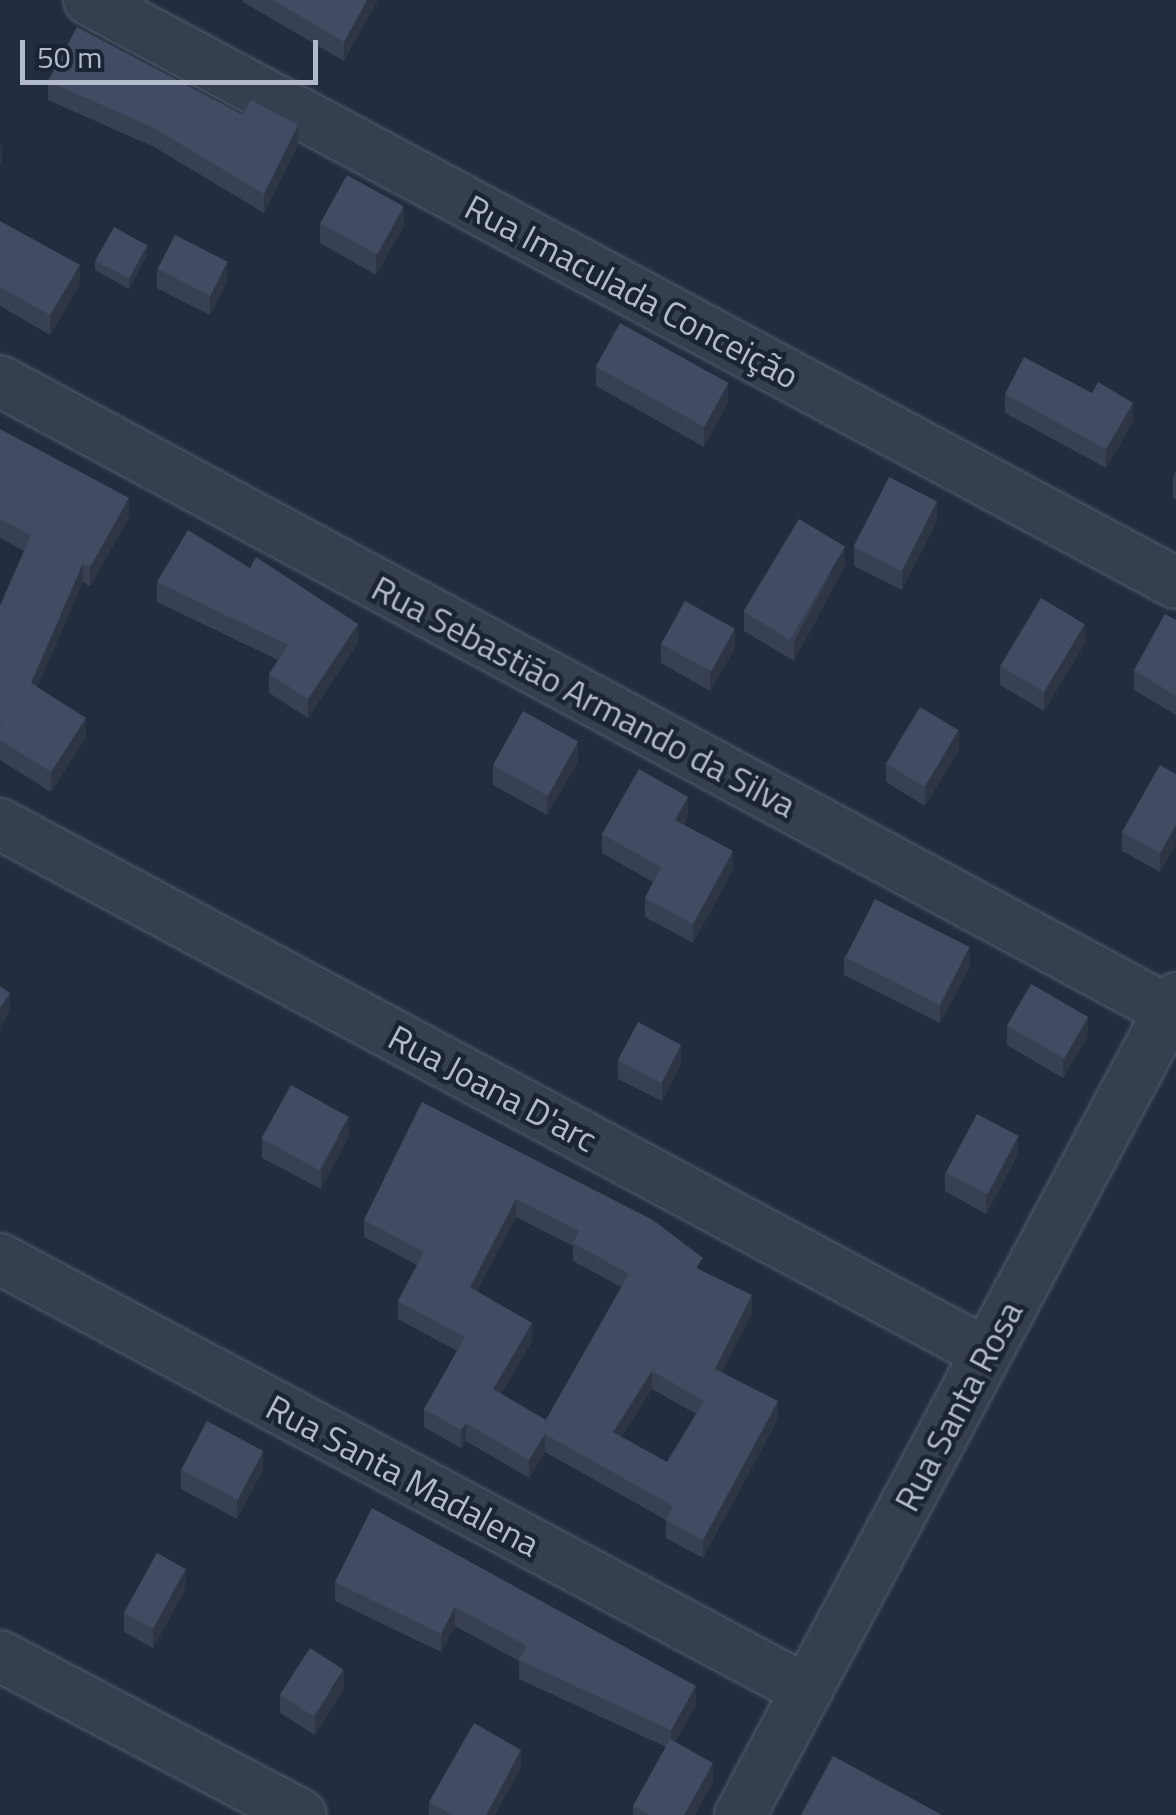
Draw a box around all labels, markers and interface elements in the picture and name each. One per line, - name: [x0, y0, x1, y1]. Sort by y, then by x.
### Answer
- scale bar: [25, 20, 322, 82]
- text: 50 m: [37, 34, 102, 80]
- street label: Rua Imaculada Conceição: [458, 185, 806, 397]
- street label: Rua Sebastião Armando da Silva: [365, 566, 803, 826]
- street label: Rua Joana D'arc: [382, 1016, 604, 1160]
- street label: Rua Santa Rosa: [885, 1294, 1031, 1518]
- street label: Rua Santa Madalena: [259, 1385, 547, 1565]

